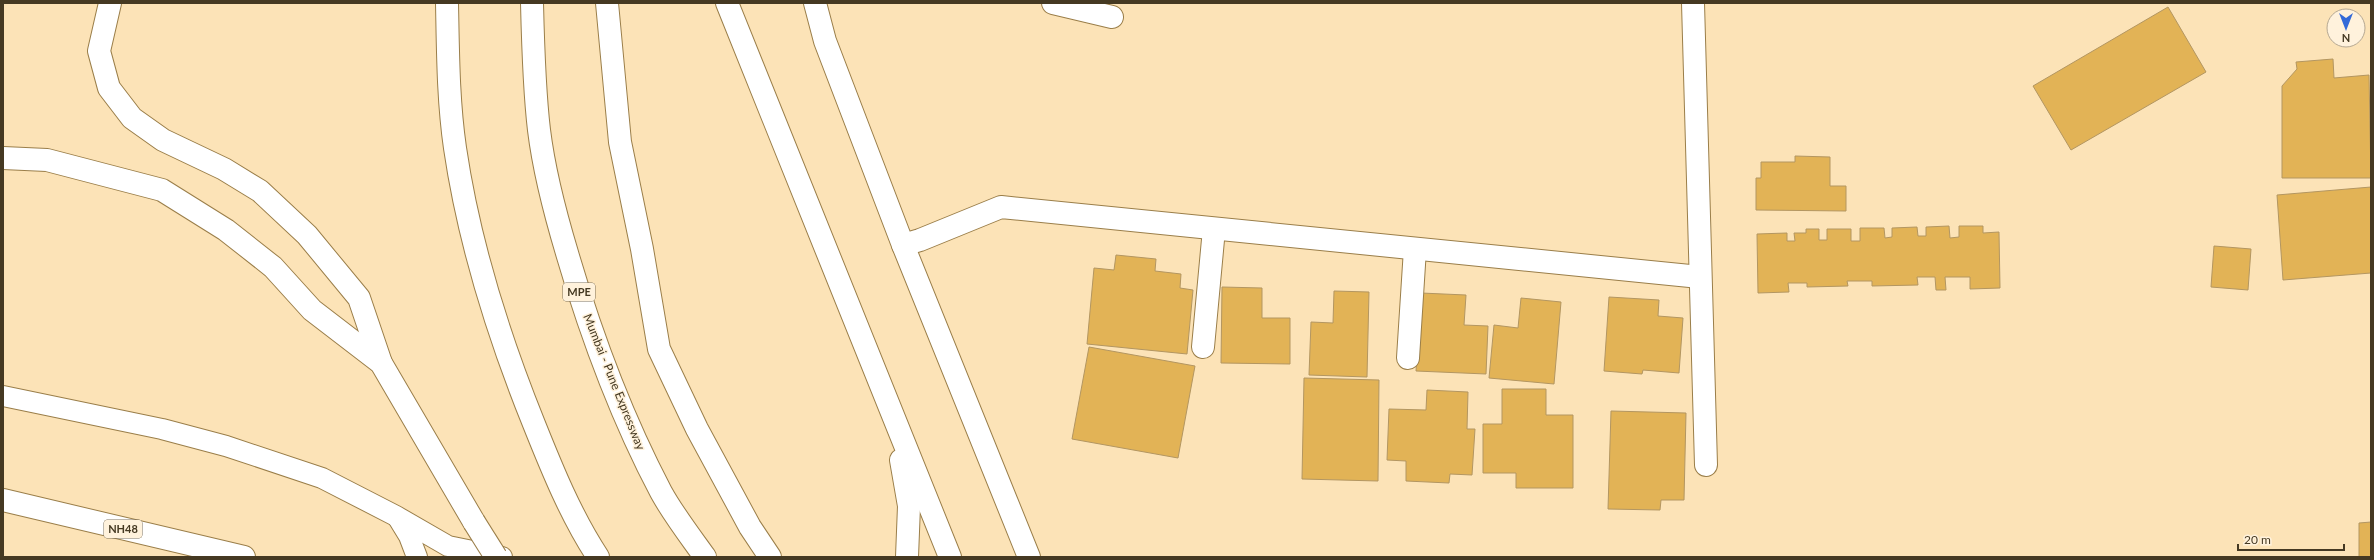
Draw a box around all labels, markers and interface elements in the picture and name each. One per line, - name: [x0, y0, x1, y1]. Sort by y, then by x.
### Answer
- north arrow: [2326, 8, 2366, 48]
- text: N: [2342, 32, 2350, 45]
- road number: MPE: [563, 283, 595, 301]
- street label: Mumbai - Pune Expressway: [580, 312, 649, 453]
- road number: NH48: [104, 520, 142, 538]
- scale bar: [2238, 526, 2344, 552]
- text: 20 m: [2244, 532, 2271, 547]

